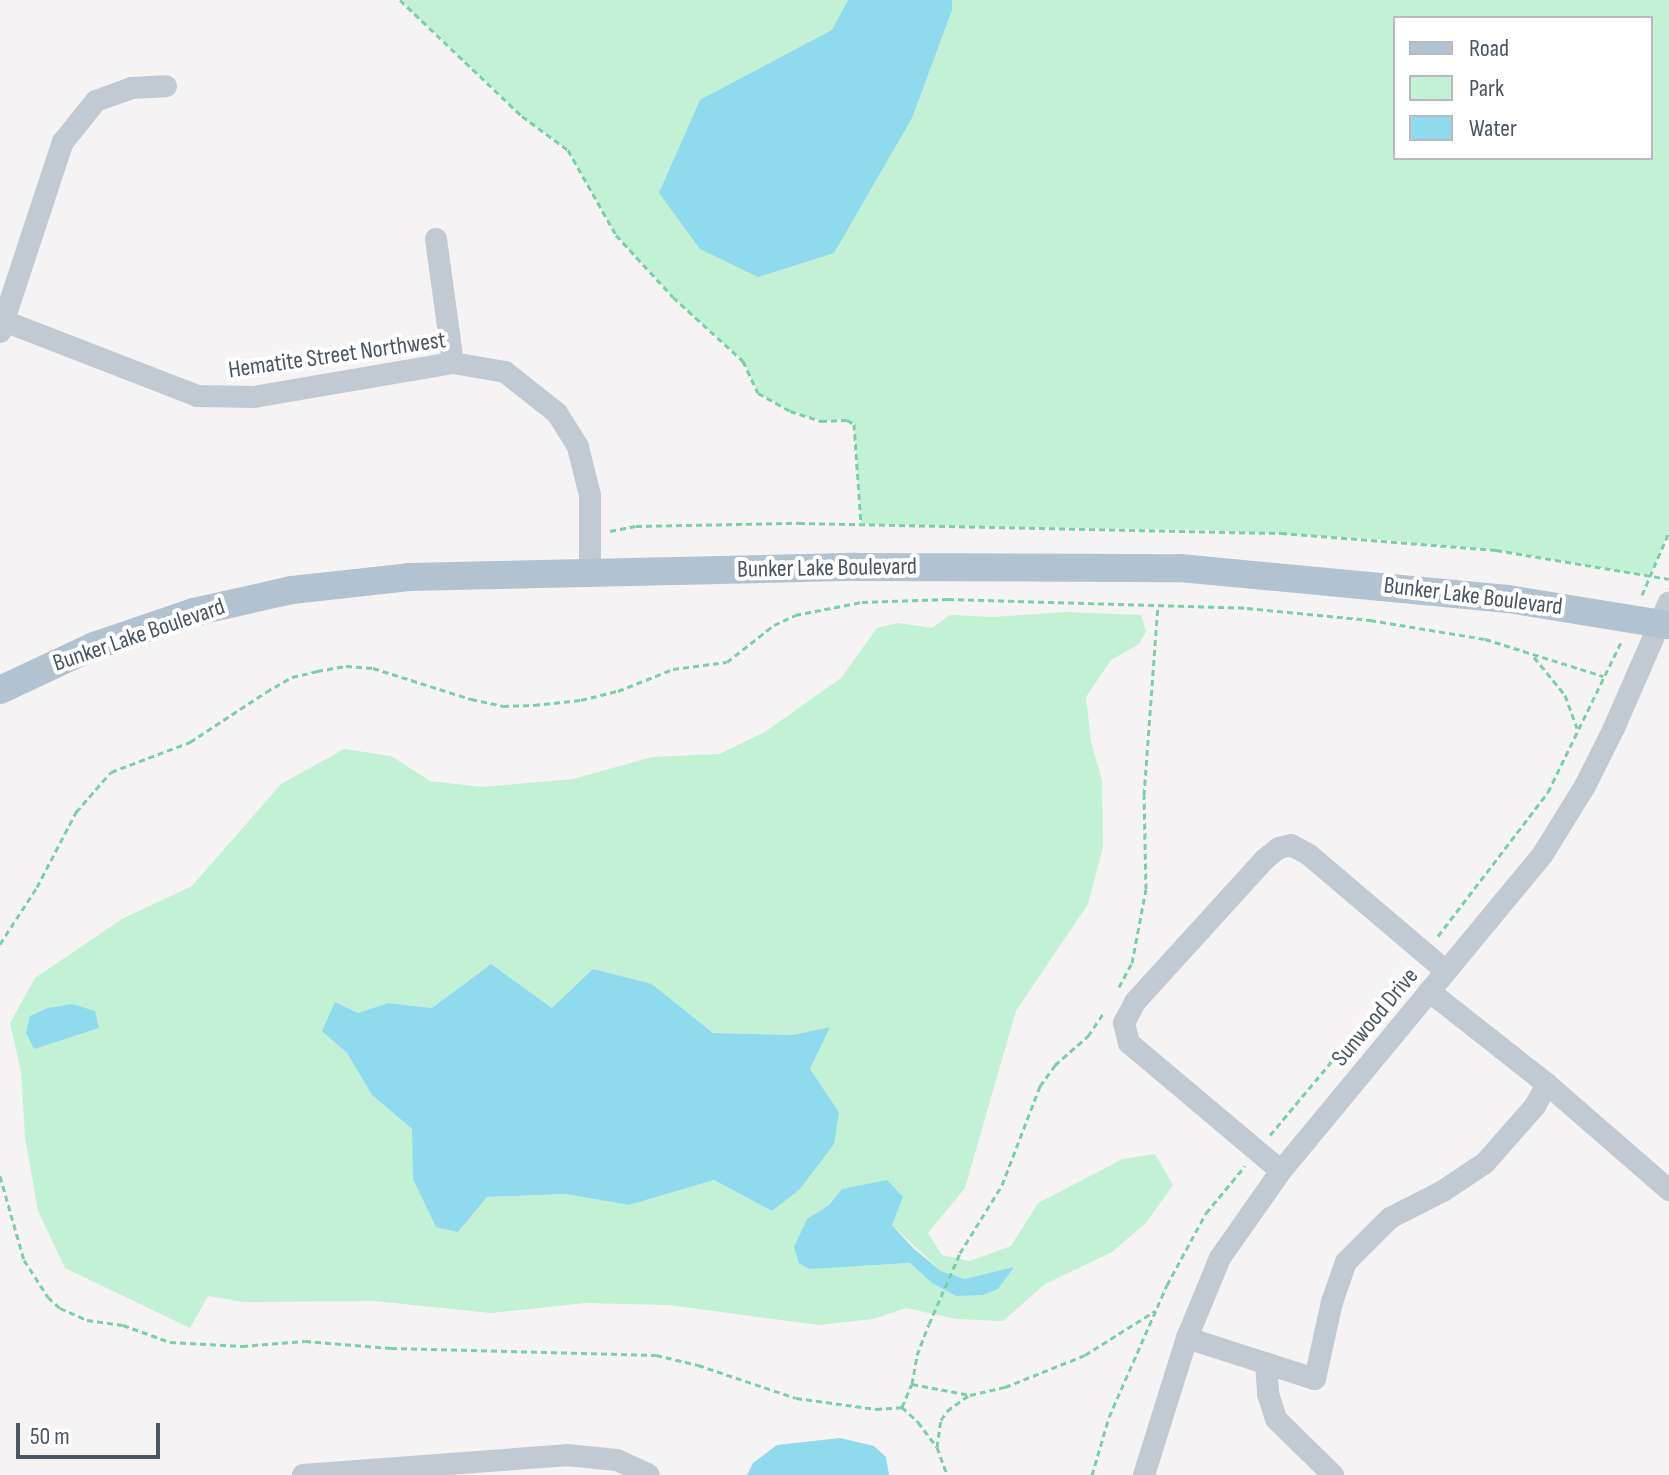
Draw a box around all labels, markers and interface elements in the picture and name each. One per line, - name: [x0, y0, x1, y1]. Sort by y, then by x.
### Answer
- legend: [1393, 16, 1653, 160]
- text: Road: [1469, 34, 1509, 63]
- text: Park: [1469, 74, 1504, 103]
- text: Water: [1469, 114, 1517, 143]
- street label: Hematite Street Northwest: [226, 325, 448, 385]
- street label: Bunker Lake Boulevard: [737, 552, 917, 584]
- street label: Bunker Lake Boulevard: [1382, 571, 1564, 621]
- street label: Bunker Lake Boulevard: [49, 592, 229, 678]
- street label: Sunwood Drive: [1326, 962, 1424, 1072]
- scale bar: [20, 1407, 164, 1457]
- text: 50 m: [30, 1422, 70, 1451]

